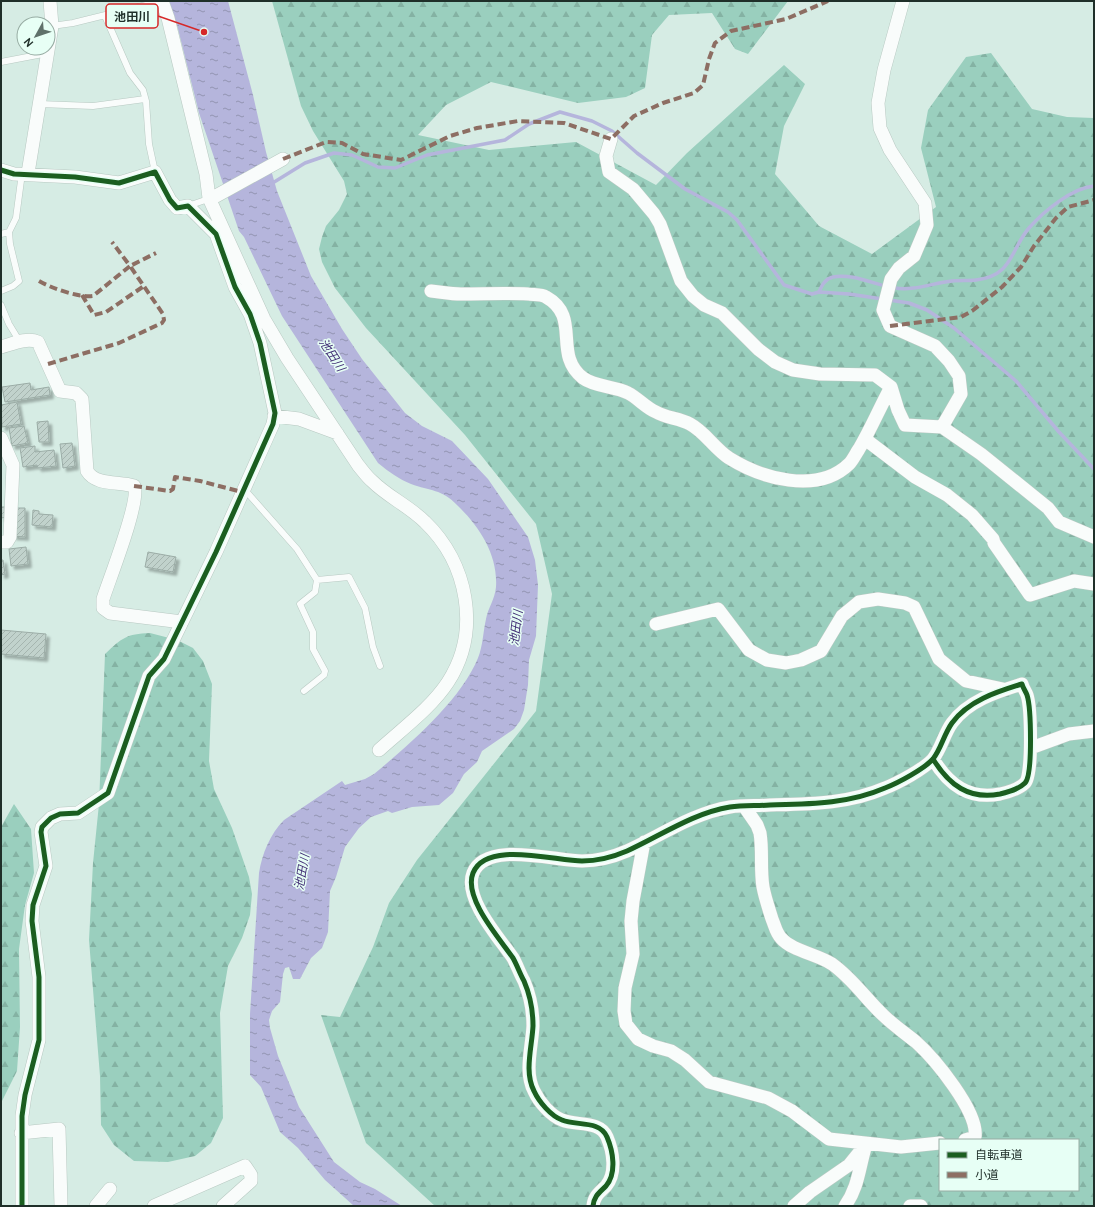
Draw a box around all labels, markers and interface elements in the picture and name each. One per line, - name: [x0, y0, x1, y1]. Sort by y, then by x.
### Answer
- callout: 池田川: [106, 4, 158, 28]
- text: 池田川: [114, 10, 150, 26]
- north arrow: [16, 16, 56, 56]
- text: N: [21, 34, 37, 49]
- water label: 池田川: [315, 336, 349, 377]
- water label: 池田川: [507, 607, 527, 647]
- water label: 池田川: [292, 851, 314, 891]
- legend: [939, 1139, 1079, 1191]
- text: 自転車道: [975, 1148, 1023, 1164]
- text: 小道: [975, 1168, 999, 1184]

